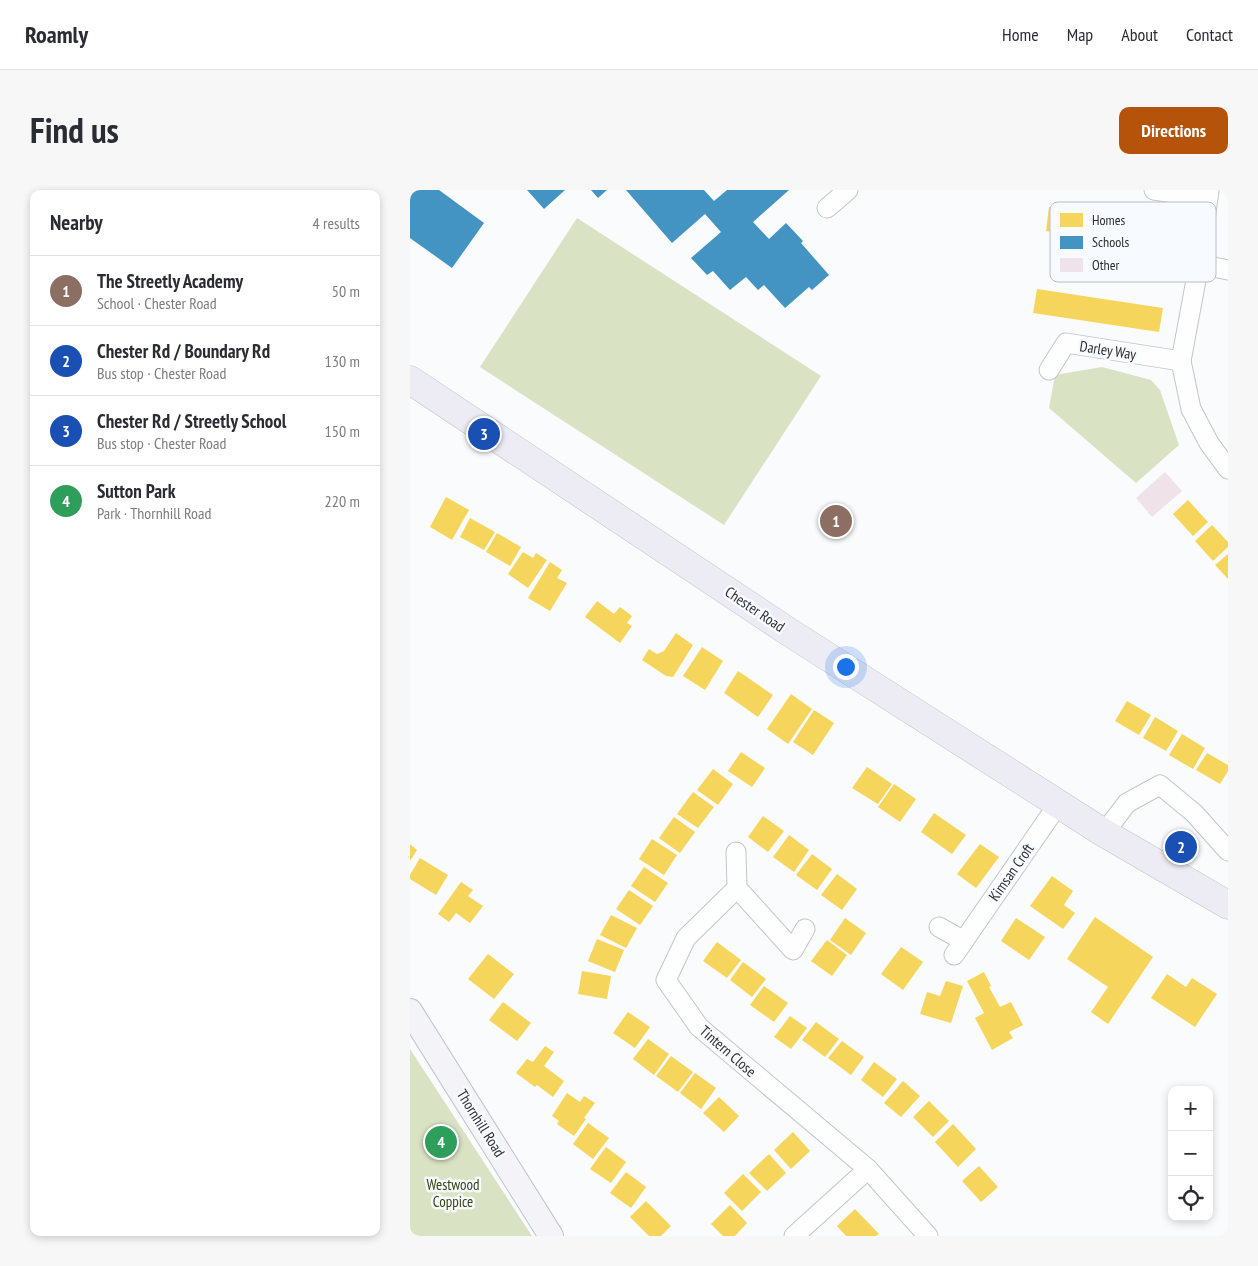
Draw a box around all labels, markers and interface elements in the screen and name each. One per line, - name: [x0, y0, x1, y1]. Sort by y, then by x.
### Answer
- text: Roamly: [25, 19, 88, 50]
- text: Home: [1002, 23, 1039, 46]
- text: Map: [1067, 23, 1093, 46]
- text: About: [1121, 23, 1158, 46]
- text: Contact: [1186, 23, 1233, 46]
- text: Find us: [30, 107, 119, 153]
- button: Directions: [1119, 107, 1228, 154]
- legend: [1050, 202, 1216, 282]
- text: Nearby: [50, 209, 103, 236]
- text: Homes: [1092, 211, 1125, 229]
- text: 4 results: [313, 213, 360, 233]
- text: Schools: [1092, 233, 1129, 251]
- text: Other: [1092, 256, 1119, 274]
- text: The Streetly Academy: [97, 269, 243, 293]
- text: 1: [62, 281, 70, 301]
- text: 50 m: [332, 281, 360, 301]
- text: School · Chester Road: [97, 293, 217, 313]
- street label: Darley Way: [1078, 336, 1138, 364]
- text: Chester Rd / Boundary Rd: [97, 339, 270, 363]
- text: 2: [62, 351, 70, 371]
- text: 130 m: [325, 351, 360, 371]
- text: Bus stop · Chester Road: [97, 363, 226, 383]
- text: Chester Rd / Streetly School: [97, 409, 286, 433]
- pin: 3: [468, 415, 500, 453]
- text: 3: [62, 421, 70, 441]
- text: 150 m: [325, 421, 360, 441]
- text: Bus stop · Chester Road: [97, 433, 226, 453]
- text: Sutton Park: [97, 479, 176, 503]
- text: 4: [62, 491, 70, 511]
- text: 220 m: [325, 491, 360, 511]
- pin: 1: [820, 502, 852, 540]
- text: Park · Thornhill Road: [97, 503, 211, 523]
- street label: Chester Road: [722, 582, 788, 636]
- your location: [833, 654, 859, 680]
- pin: 2: [1165, 828, 1197, 866]
- street label: Kimsan Croft: [984, 839, 1038, 905]
- street label: Tintern Close: [696, 1021, 760, 1081]
- street label: Thornhill Road: [453, 1086, 509, 1160]
- map controls: [1168, 1086, 1213, 1221]
- button: +: [1168, 1086, 1213, 1131]
- pin: 4: [425, 1123, 457, 1161]
- button: −: [1168, 1131, 1213, 1176]
- park label: Westwood Coppice: [426, 1175, 480, 1211]
- button: locate: [1168, 1176, 1213, 1221]

